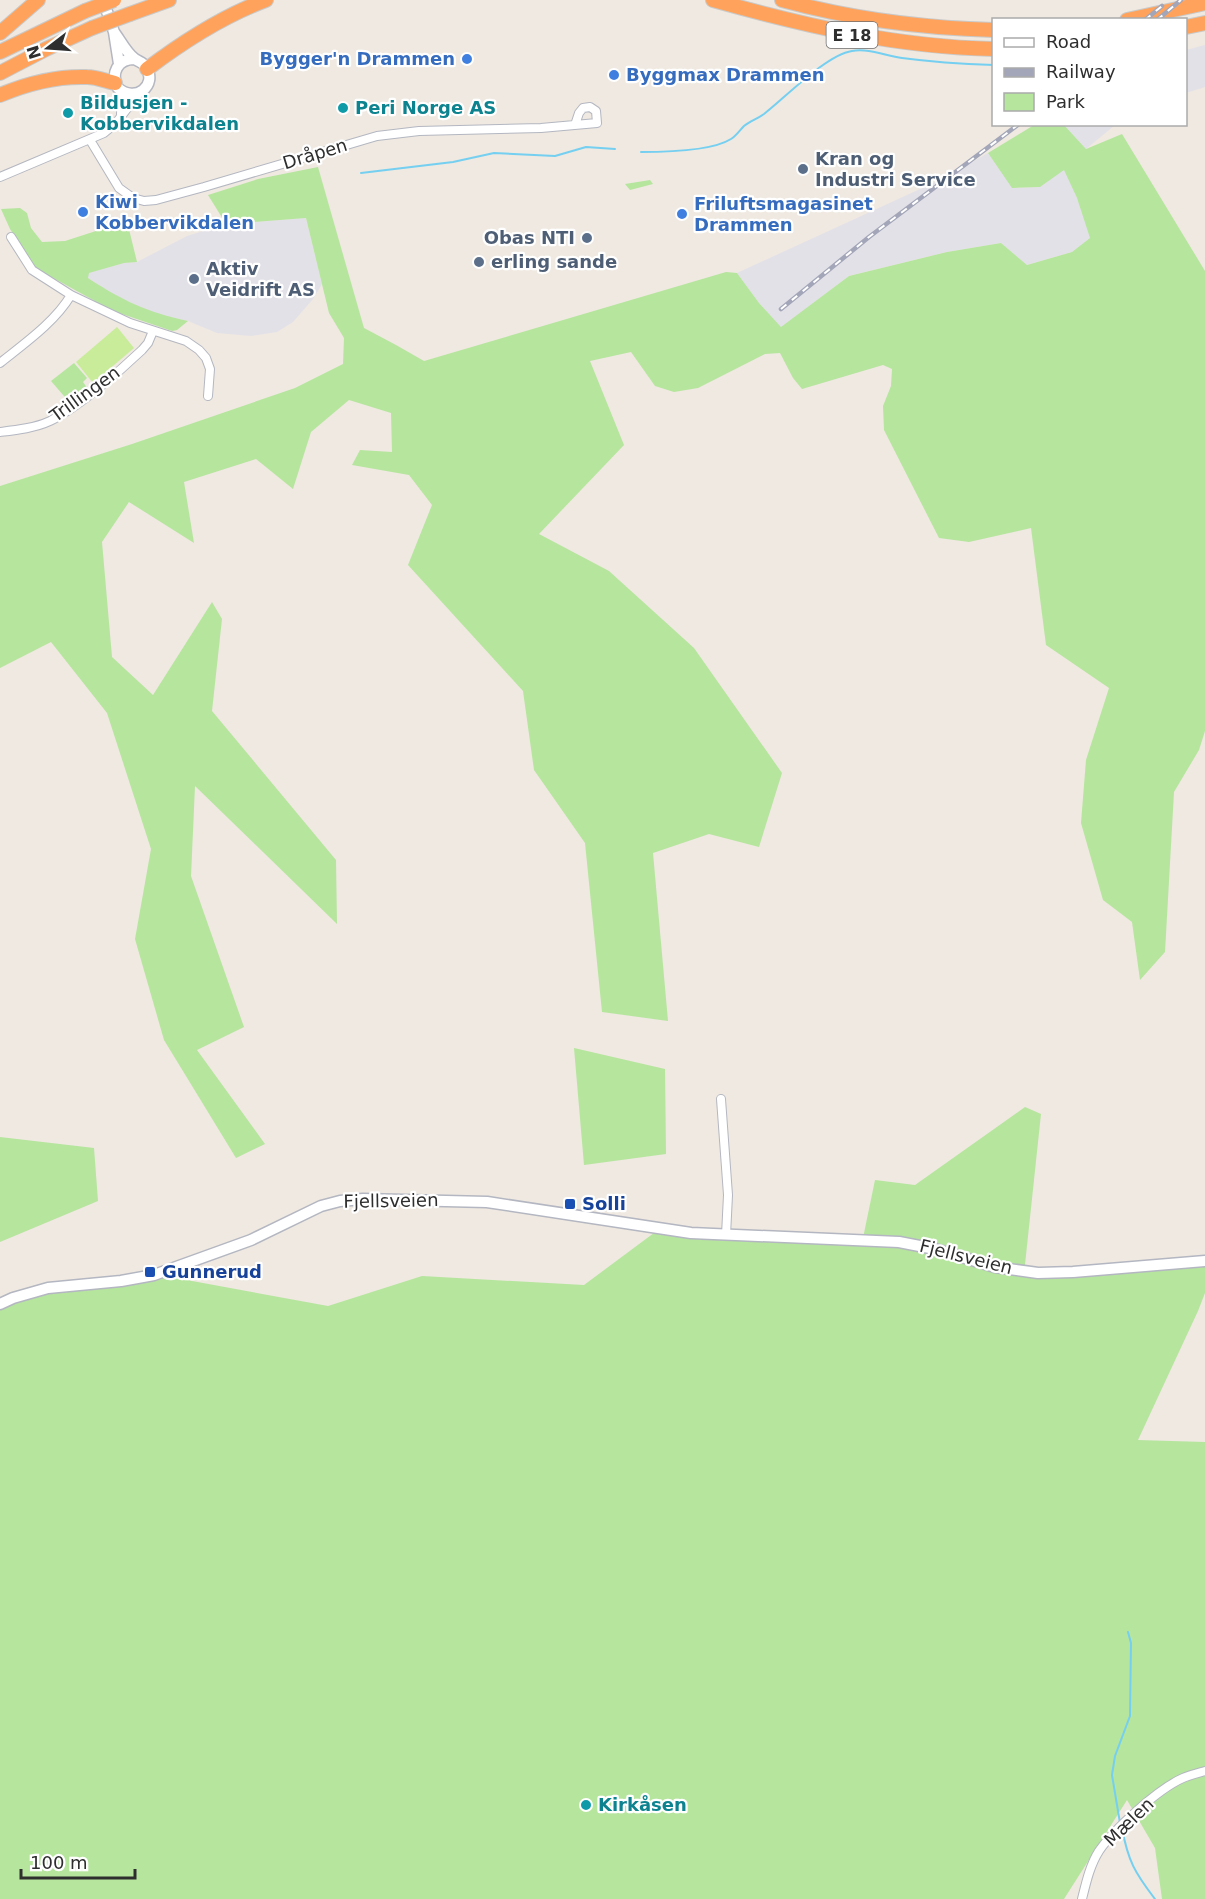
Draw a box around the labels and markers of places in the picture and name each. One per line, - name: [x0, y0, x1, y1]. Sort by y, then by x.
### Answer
- place label: Bygger'n Drammen: [260, 48, 455, 69]
- marker: Bygger'n Drammen: [460, 52, 474, 66]
- place label: Byggmax Drammen: [626, 64, 825, 85]
- marker: Byggmax Drammen: [607, 68, 621, 82]
- place label: Bildusjen - Kobbervikdalen: [80, 92, 239, 134]
- place label: Peri Norge AS: [355, 97, 496, 118]
- marker: Peri Norge AS: [336, 101, 350, 115]
- marker: Bildusjen - Kobbervikdalen: [61, 106, 75, 120]
- place label: Kran og Industri Service: [815, 148, 976, 190]
- marker: Kran og Industri Service: [796, 162, 810, 176]
- place label: Kiwi Kobbervikdalen: [95, 191, 254, 233]
- place label: Friluftsmagasinet Drammen: [694, 193, 873, 235]
- marker: Kiwi Kobbervikdalen: [76, 205, 90, 219]
- marker: Friluftsmagasinet Drammen: [675, 207, 689, 221]
- place label: Obas NTI: [484, 227, 575, 248]
- marker: Obas NTI: [580, 231, 594, 245]
- place label: erling sande: [491, 251, 617, 272]
- marker: erling sande: [472, 255, 486, 269]
- place label: Aktiv Veidrift AS: [206, 258, 315, 300]
- marker: Aktiv Veidrift AS: [187, 272, 201, 286]
- place label: Solli: [582, 1193, 626, 1214]
- marker: Solli: [563, 1197, 577, 1211]
- place label: Gunnerud: [162, 1261, 262, 1282]
- marker: Gunnerud: [143, 1265, 157, 1279]
- place label: Kirkåsen: [598, 1794, 687, 1815]
- marker: Kirkåsen: [579, 1798, 593, 1812]

